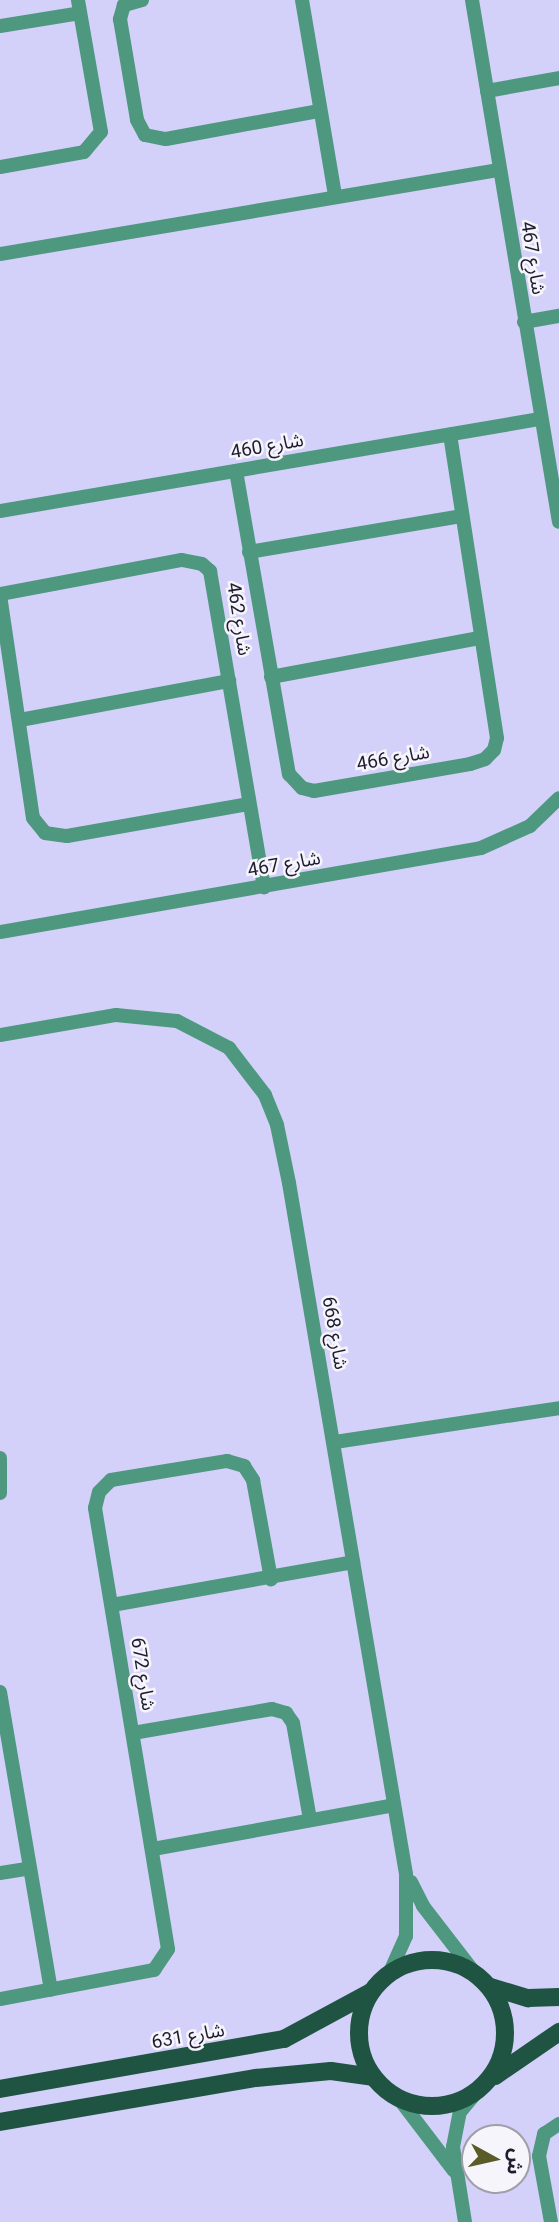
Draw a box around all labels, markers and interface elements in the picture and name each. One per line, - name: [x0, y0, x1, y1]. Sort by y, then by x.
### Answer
- street label: شارع 467: [516, 220, 550, 296]
- street label: شارع 460: [229, 428, 305, 464]
- street label: شارع 462: [222, 581, 256, 657]
- street label: شارع 466: [355, 740, 431, 776]
- street label: شارع 467: [246, 846, 322, 882]
- street label: شارع 668: [317, 1295, 353, 1371]
- street label: شارع 672: [126, 1636, 160, 1712]
- street label: شارع 631: [150, 2018, 226, 2054]
- north arrow: [461, 2124, 531, 2194]
- text: ش: [502, 2147, 529, 2176]

